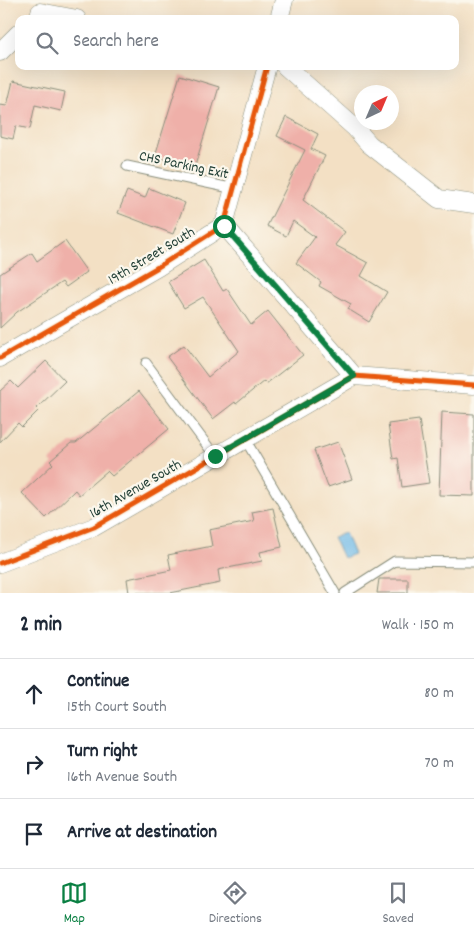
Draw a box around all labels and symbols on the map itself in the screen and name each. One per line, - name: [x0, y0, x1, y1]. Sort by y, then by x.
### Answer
- north arrow: [354, 85, 399, 130]
- street label: CHS Parking Exit: [137, 146, 231, 186]
- route start: [213, 215, 236, 238]
- street label: 19th Street South: [104, 222, 200, 291]
- route end: [204, 445, 227, 468]
- street label: 16th Avenue South: [86, 454, 186, 525]

